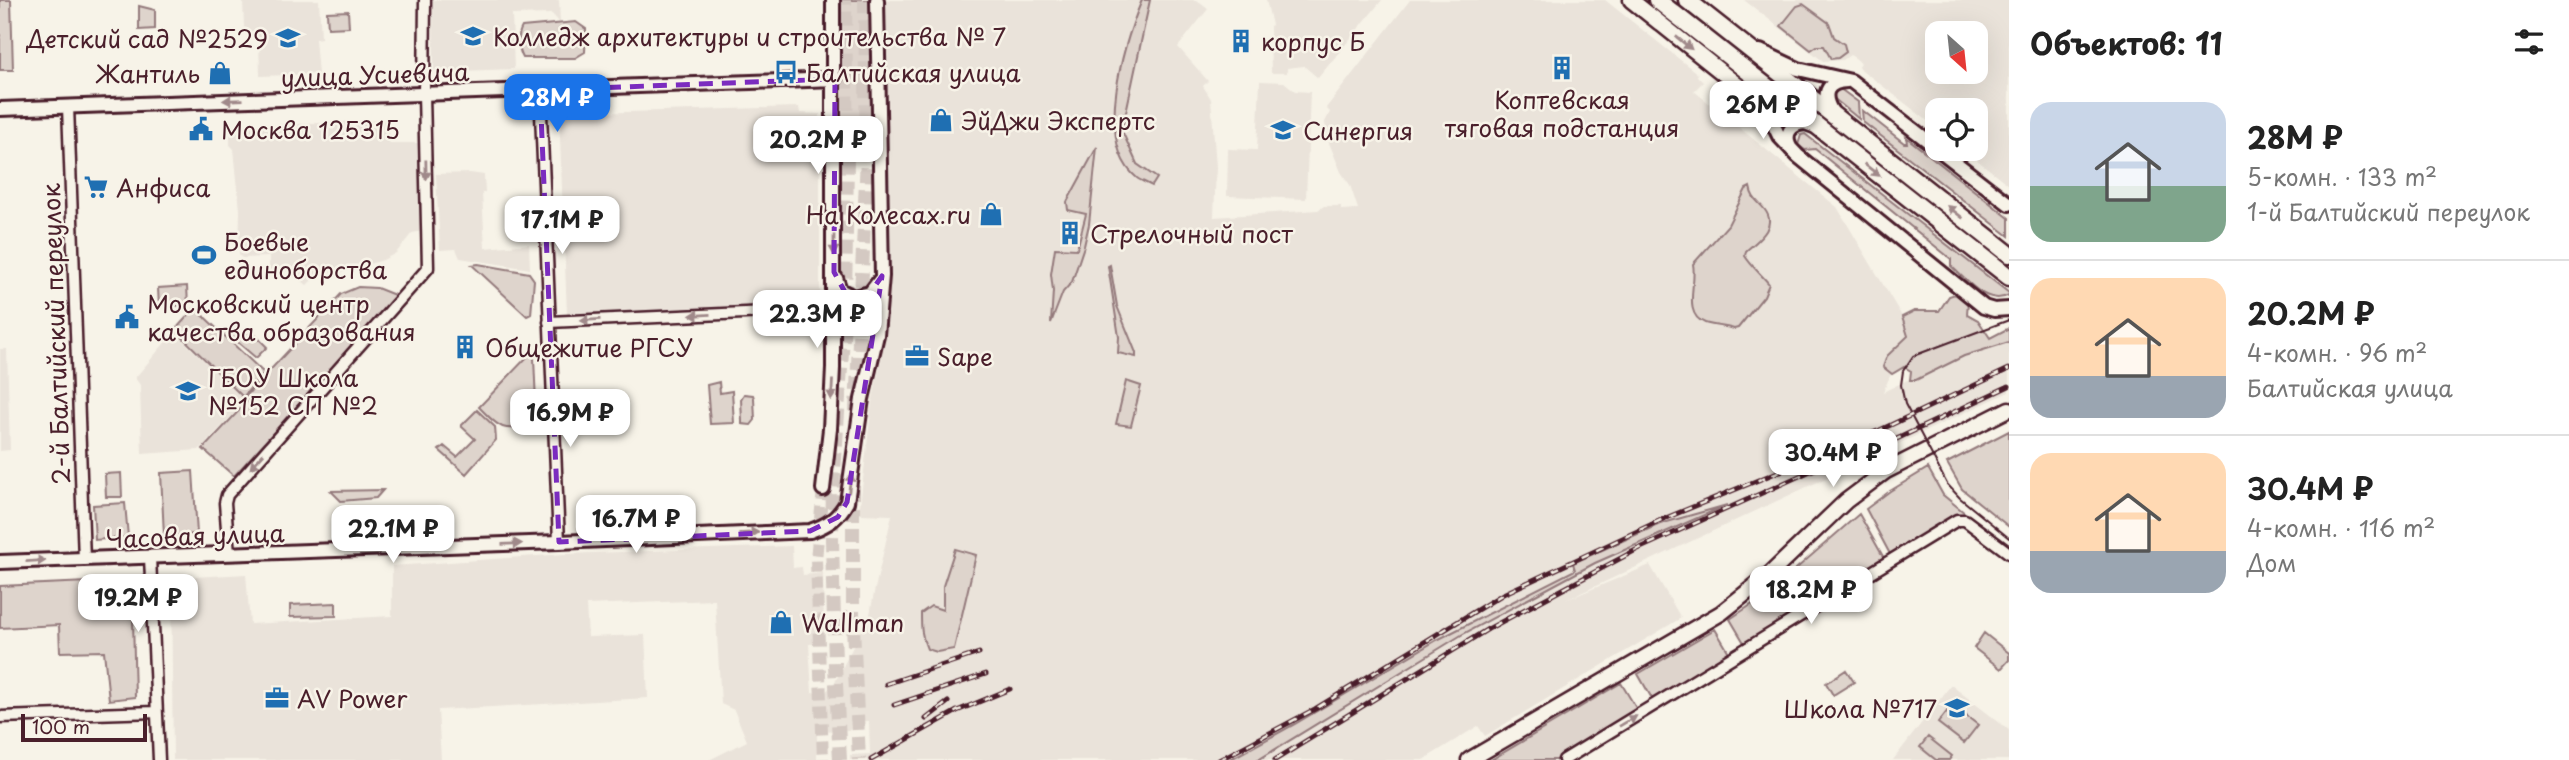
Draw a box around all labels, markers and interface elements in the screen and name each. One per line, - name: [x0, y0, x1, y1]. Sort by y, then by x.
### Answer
- place label: Колледж архитектуры и строительства № 7: [493, 18, 1007, 54]
- place label: Детский сад №2529: [25, 20, 268, 56]
- text: Объектов: 11: [2030, 20, 2223, 65]
- north arrow: [1925, 21, 1988, 84]
- map controls: [1925, 21, 1988, 161]
- school or university icon: Колледж архитектуры и строительства № 7: [459, 22, 487, 50]
- place label: корпус Б: [1261, 23, 1365, 59]
- icon: filters: [2510, 23, 2548, 61]
- school or university icon: Детский сад №2529: [274, 24, 302, 52]
- building icon: корпус Б: [1227, 27, 1255, 55]
- one-way arrow: [1675, 35, 1693, 50]
- street label: улица Усиевича: [280, 53, 470, 95]
- place label: Балтийская улица: [806, 54, 1021, 90]
- building icon: Коптевская тяговая подстанция: [1548, 54, 1576, 82]
- place label: Жантиль: [95, 55, 200, 91]
- bus stop icon: Балтийская улица: [772, 58, 800, 86]
- shop icon: Жантиль: [206, 59, 234, 87]
- pin: 28M ₽: [508, 74, 606, 134]
- text: 28M ₽: [520, 79, 594, 114]
- place label: Коптевская тяговая подстанция: [1444, 81, 1680, 145]
- pin: 26M ₽: [1714, 82, 1812, 141]
- text: 26M ₽: [1726, 86, 1800, 121]
- one-way arrow: [222, 95, 244, 106]
- button: locate: [1925, 98, 1988, 161]
- place label: ЭйДжи Экспертс: [961, 102, 1155, 138]
- shop icon: ЭйДжи Экспертс: [927, 106, 955, 134]
- place label: Москва 125315: [221, 111, 400, 147]
- place label: Синергия: [1303, 112, 1413, 148]
- text: 28M ₽: [2247, 114, 2343, 159]
- public building icon: Москва 125315: [187, 115, 215, 143]
- pin: 20.2M ₽: [753, 116, 883, 176]
- school or university icon: Синергия: [1269, 116, 1297, 144]
- text: 20.2M ₽: [769, 121, 867, 156]
- icon: home: [2086, 130, 2170, 214]
- one-way arrow: [420, 159, 432, 181]
- text: 5-комн. · 133 m²: [2247, 159, 2437, 194]
- one-way arrow: [1864, 162, 1881, 177]
- place label: Анфиса: [116, 169, 210, 205]
- supermarket icon: Анфиса: [82, 173, 110, 201]
- street label: 2-й Балтийский переулок: [32, 182, 78, 485]
- text: 1-й Балтийский переулок: [2247, 194, 2530, 229]
- pin: 17.1M ₽: [497, 196, 627, 256]
- place label: На Колесах.ru: [806, 196, 971, 232]
- shop icon: На Колесах.ru: [977, 200, 1005, 228]
- text: 17.1M ₽: [521, 201, 603, 236]
- one-way arrow: [1947, 204, 1965, 219]
- place label: Стрелочный пост: [1090, 215, 1293, 251]
- building icon: Стрелочный пост: [1056, 219, 1084, 247]
- place label: Боевые единоборства: [224, 223, 387, 287]
- one-way arrow: [828, 235, 840, 257]
- sports icon: Боевые единоборства: [190, 241, 218, 269]
- place label: Московский центр качества образования: [147, 285, 416, 349]
- pin: 22.3M ₽: [752, 290, 882, 350]
- text: 20.2M ₽: [2247, 290, 2375, 335]
- text: 22.3M ₽: [769, 295, 865, 330]
- public building icon: Московский центр качества образования: [113, 303, 141, 331]
- icon: home: [2086, 306, 2170, 390]
- one-way arrow: [688, 310, 710, 321]
- one-way arrow: [579, 315, 601, 326]
- place label: Общежитие РГСУ: [485, 329, 693, 365]
- building icon: Общежитие РГСУ: [451, 333, 479, 361]
- text: 4-комн. · 96 m²: [2247, 335, 2427, 370]
- place label: Sape: [937, 338, 993, 374]
- office icon: Sape: [903, 342, 931, 370]
- place label: ГБОУ Школа №152 СП №2: [208, 359, 378, 423]
- text: Балтийская улица: [2247, 370, 2453, 405]
- school or university icon: ГБОУ Школа №152 СП №2: [174, 377, 202, 405]
- one-way arrow: [827, 379, 838, 401]
- pin: 16.9M ₽: [505, 390, 635, 449]
- text: 16.9M ₽: [526, 394, 614, 429]
- pin: 30.4M ₽: [1768, 430, 1898, 489]
- text: 30.4M ₽: [1785, 434, 1881, 469]
- one-way arrow: [249, 452, 265, 469]
- text: 30.4M ₽: [2247, 465, 2373, 510]
- one-way arrow: [845, 472, 856, 494]
- icon: home: [2086, 481, 2170, 565]
- pin: 16.7M ₽: [571, 496, 701, 555]
- text: 16.7M ₽: [592, 500, 680, 535]
- pin: 22.1M ₽: [328, 505, 458, 565]
- text: 22.1M ₽: [347, 510, 439, 545]
- text: 4-комн. · 116 m²: [2247, 510, 2435, 545]
- street label: Часовая улица: [105, 514, 285, 556]
- one-way arrow: [738, 528, 760, 539]
- one-way arrow: [502, 538, 524, 550]
- text: Дом: [2247, 545, 2296, 580]
- one-way arrow: [25, 555, 47, 566]
- pin: 18.2M ₽: [1746, 566, 1876, 626]
- text: 18.2M ₽: [1766, 571, 1856, 606]
- pin: 19.2M ₽: [73, 574, 203, 634]
- text: 19.2M ₽: [94, 579, 182, 614]
- place label: Wallman: [801, 604, 904, 640]
- shop icon: Wallman: [767, 608, 795, 636]
- place label: AV Power: [297, 680, 408, 716]
- office icon: AV Power: [263, 684, 291, 712]
- place label: Школа №717: [1784, 690, 1937, 726]
- school or university icon: Школа №717: [1943, 694, 1971, 722]
- scale bar: [21, 711, 147, 743]
- text: 100 m: [32, 712, 90, 740]
- one-way arrow: [1618, 715, 1637, 728]

